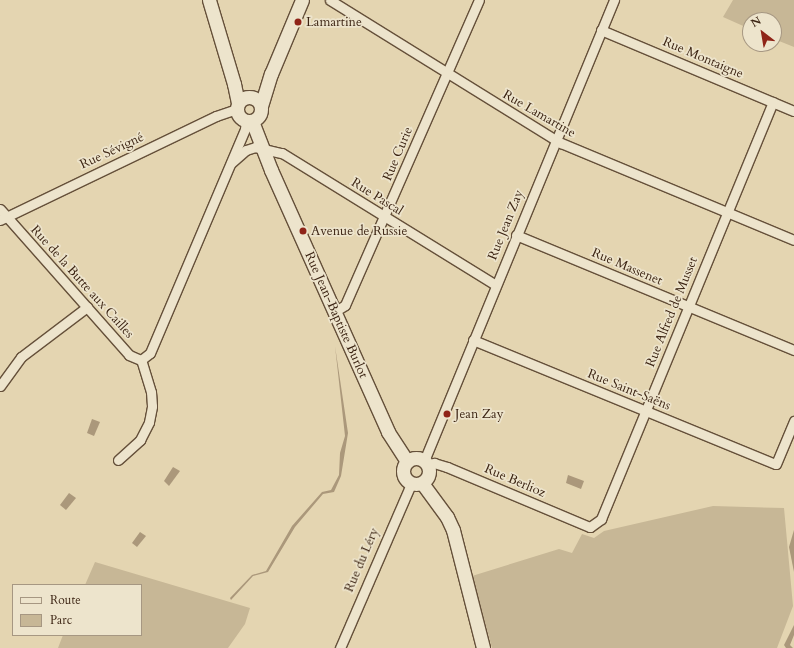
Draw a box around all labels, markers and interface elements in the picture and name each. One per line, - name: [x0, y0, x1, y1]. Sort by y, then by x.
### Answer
- north arrow: [742, 12, 782, 52]
- text: N: [748, 13, 764, 31]
- place label: Lamartine: [306, 14, 362, 30]
- marker: Lamartine: [293, 17, 303, 27]
- street label: Rue Montaigne: [660, 34, 746, 82]
- street label: Rue Lamartine: [500, 87, 578, 141]
- street label: Rue Curie: [380, 125, 416, 183]
- street label: Rue Sévigné: [78, 129, 146, 173]
- street label: Rue Pascal: [348, 175, 406, 219]
- street label: Rue Jean Zay: [485, 188, 527, 262]
- street label: Rue de la Butte aux Cailles: [27, 222, 137, 342]
- place label: Avenue de Russie: [311, 223, 407, 239]
- marker: Avenue de Russie: [298, 226, 308, 236]
- street label: Rue Massenet: [589, 245, 665, 289]
- street label: Rue Jean-Baptiste Burlot: [301, 249, 371, 381]
- street label: Rue Alfred de Musset: [643, 255, 701, 369]
- street label: Rue Saint-Saëns: [585, 366, 673, 414]
- place label: Jean Zay: [455, 406, 504, 422]
- marker: Jean Zay: [442, 409, 452, 419]
- street label: Rue Berlioz: [482, 461, 548, 501]
- street label: Rue du Léry: [341, 525, 383, 595]
- legend: [12, 584, 142, 636]
- text: Route: [50, 592, 81, 608]
- text: Parc: [50, 612, 72, 628]

